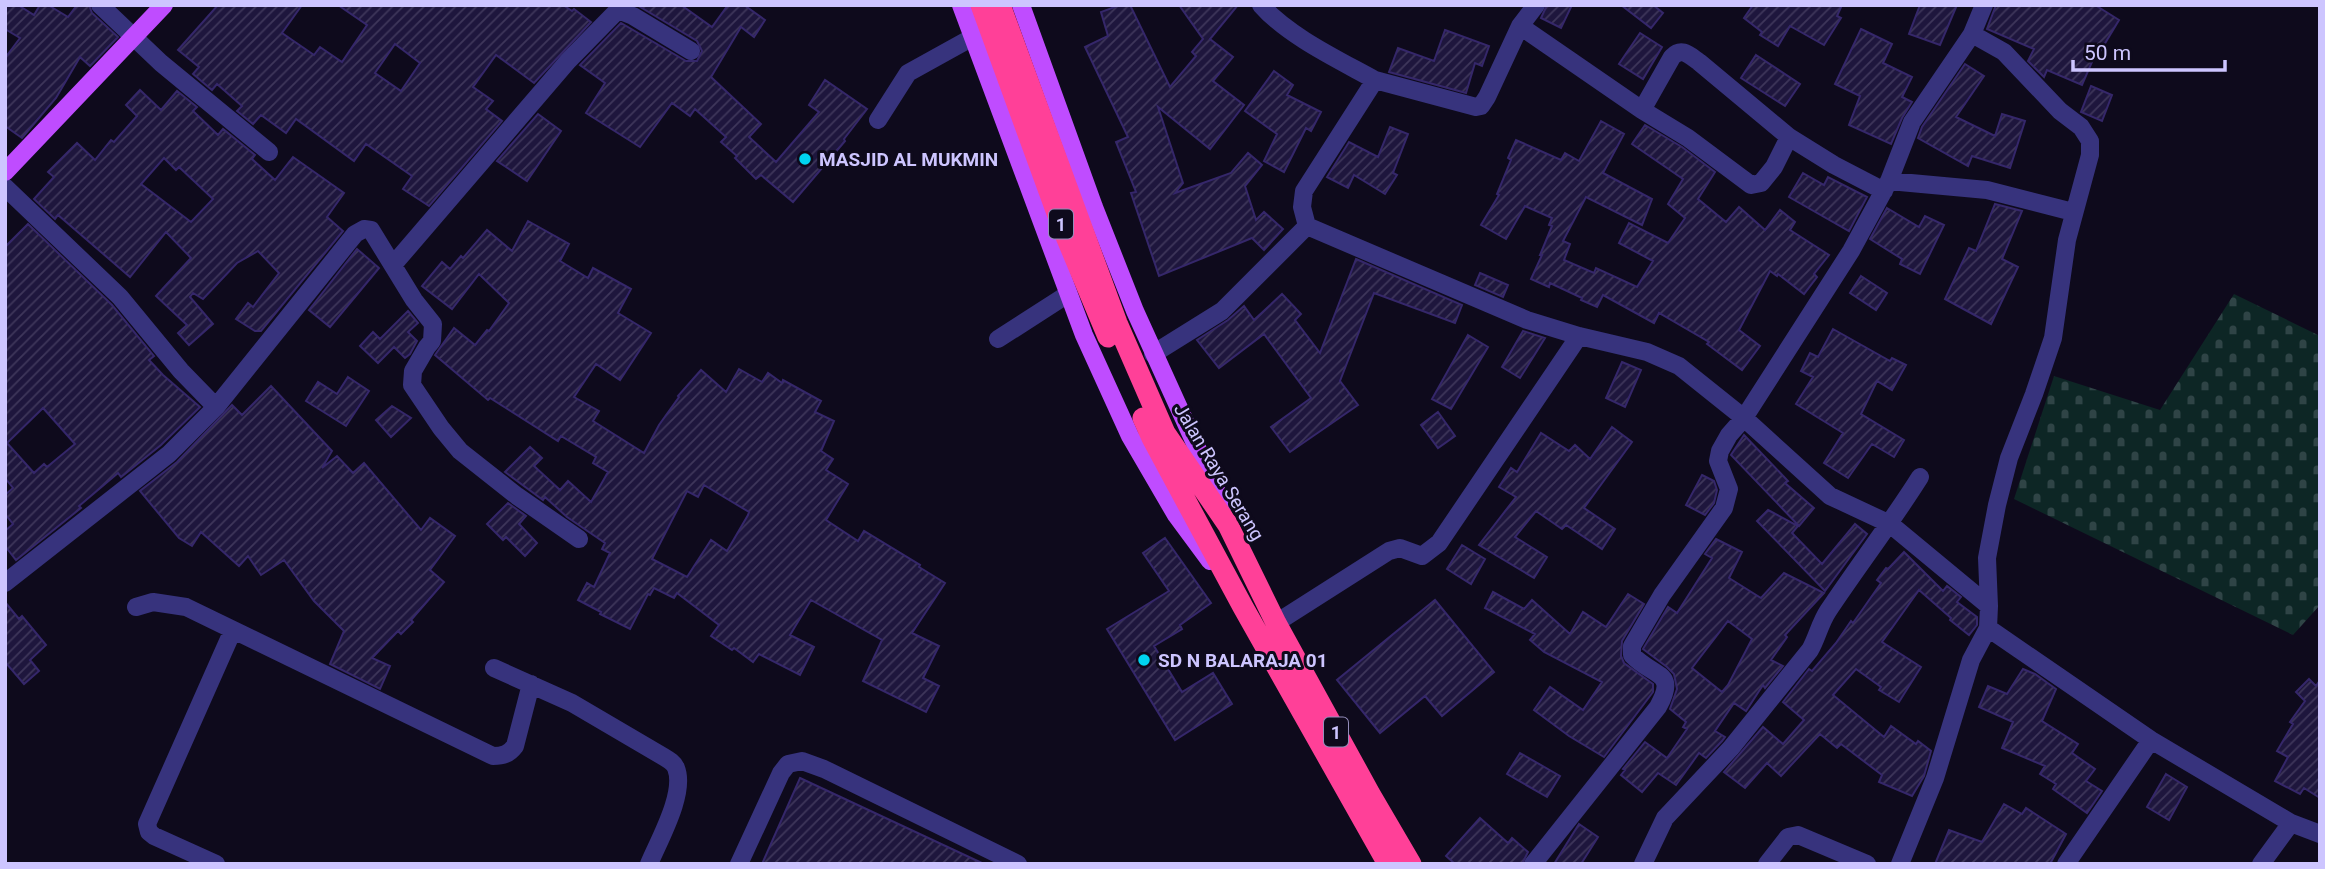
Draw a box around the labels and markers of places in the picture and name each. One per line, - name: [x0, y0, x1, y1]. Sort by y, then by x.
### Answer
- place label: MASJID AL MUKMIN: [819, 148, 998, 171]
- marker: MASJID AL MUKMIN: [797, 151, 813, 167]
- place label: SD N BALARAJA 01: [1158, 649, 1328, 672]
- marker: SD N BALARAJA 01: [1136, 652, 1152, 668]

